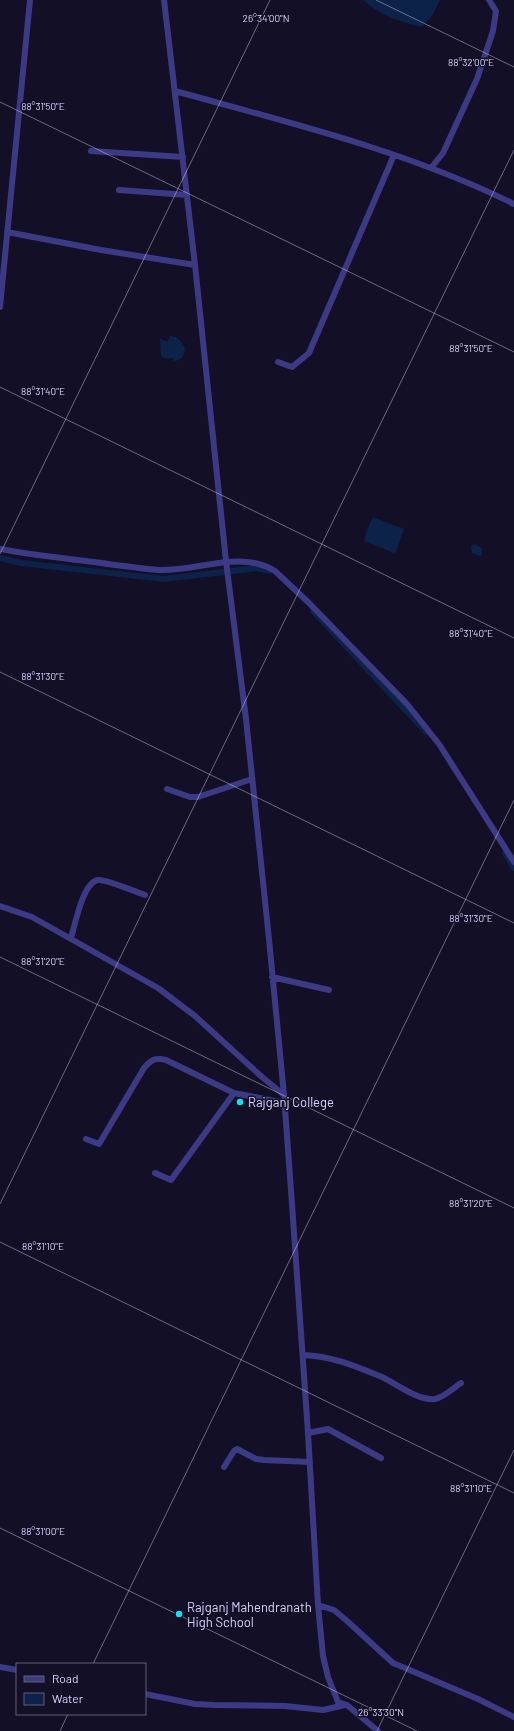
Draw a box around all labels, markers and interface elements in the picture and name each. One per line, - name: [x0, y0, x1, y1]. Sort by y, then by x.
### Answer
- text: 26°34'00"N: [243, 12, 289, 24]
- text: 88°32'00"E: [448, 56, 494, 68]
- text: 88°31'50"E: [21, 100, 65, 112]
- text: 88°31'50"E: [449, 342, 493, 354]
- text: 88°31'40"E: [21, 385, 65, 397]
- text: 88°31'40"E: [449, 627, 493, 639]
- text: 88°31'30"E: [21, 670, 65, 682]
- text: 88°31'30"E: [449, 912, 493, 924]
- text: 88°31'20"E: [21, 955, 65, 967]
- place label: Rajganj College: [248, 1094, 334, 1110]
- marker: Rajganj College: [235, 1097, 245, 1107]
- text: 88°31'20"E: [449, 1197, 493, 1209]
- text: 88°31'10"E: [22, 1240, 64, 1252]
- text: 88°31'10"E: [450, 1482, 492, 1494]
- text: 88°31'00"E: [21, 1525, 65, 1537]
- place label: Rajganj Mahendranath High School: [187, 1599, 312, 1630]
- marker: Rajganj Mahendranath High School: [174, 1609, 184, 1619]
- legend: [16, 1663, 146, 1715]
- text: Road: [52, 1671, 79, 1685]
- text: Water: [52, 1691, 84, 1705]
- text: 26°33'30"N: [358, 1706, 404, 1718]

